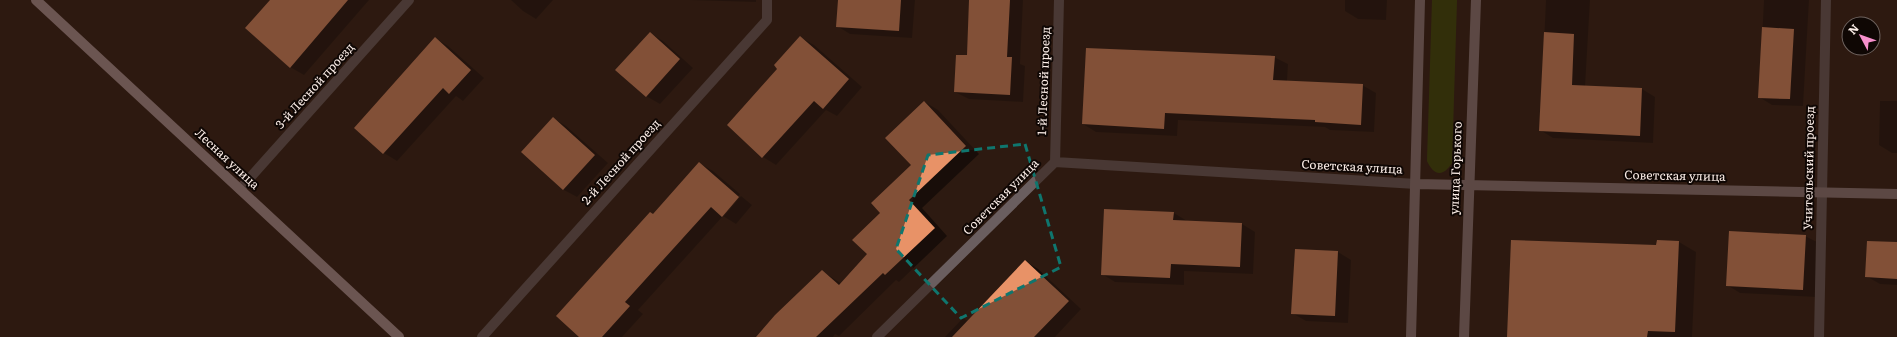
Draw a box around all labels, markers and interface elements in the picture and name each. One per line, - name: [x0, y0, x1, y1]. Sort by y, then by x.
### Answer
- north arrow: [1841, 16, 1881, 56]
- text: N: [1844, 20, 1862, 38]
- street label: 1-й Лесной проезд: [1032, 26, 1054, 136]
- street label: 3-й Лесной проезд: [271, 38, 358, 132]
- street label: Учительский проезд: [1798, 106, 1818, 230]
- street label: 2-й Лесной проезд: [577, 114, 664, 208]
- street label: улица Горького: [1444, 121, 1466, 215]
- street label: Лесная улица: [191, 124, 264, 193]
- street label: Советская улица: [958, 154, 1043, 238]
- street label: Советская улица: [1301, 154, 1404, 178]
- street label: Советская улица: [1624, 165, 1726, 185]

